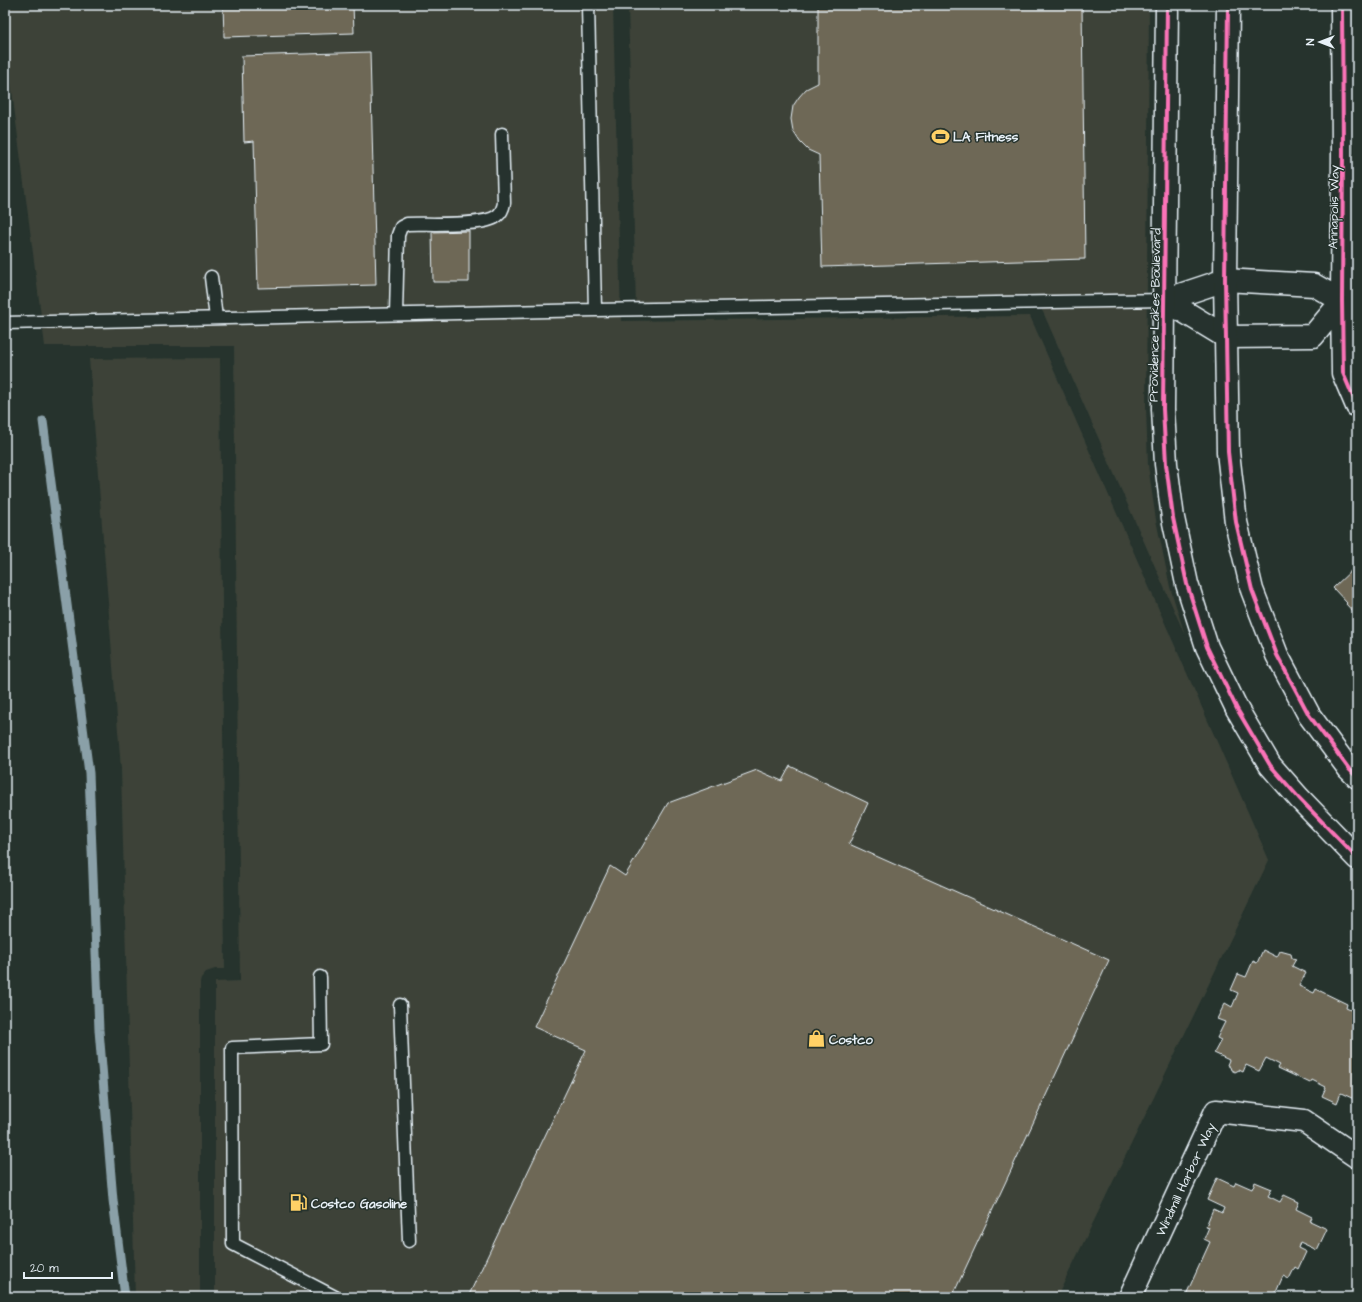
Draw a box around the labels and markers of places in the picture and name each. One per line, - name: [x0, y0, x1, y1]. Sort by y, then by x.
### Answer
- sports icon: LA Fitness: [930, 126, 950, 146]
- place label: LA Fitness: [953, 128, 1019, 146]
- shop icon: Costco: [806, 1029, 826, 1049]
- place label: Costco: [829, 1031, 874, 1049]
- fuel station icon: Costco Gasoline: [288, 1193, 308, 1213]
- place label: Costco Gasoline: [311, 1195, 407, 1213]

